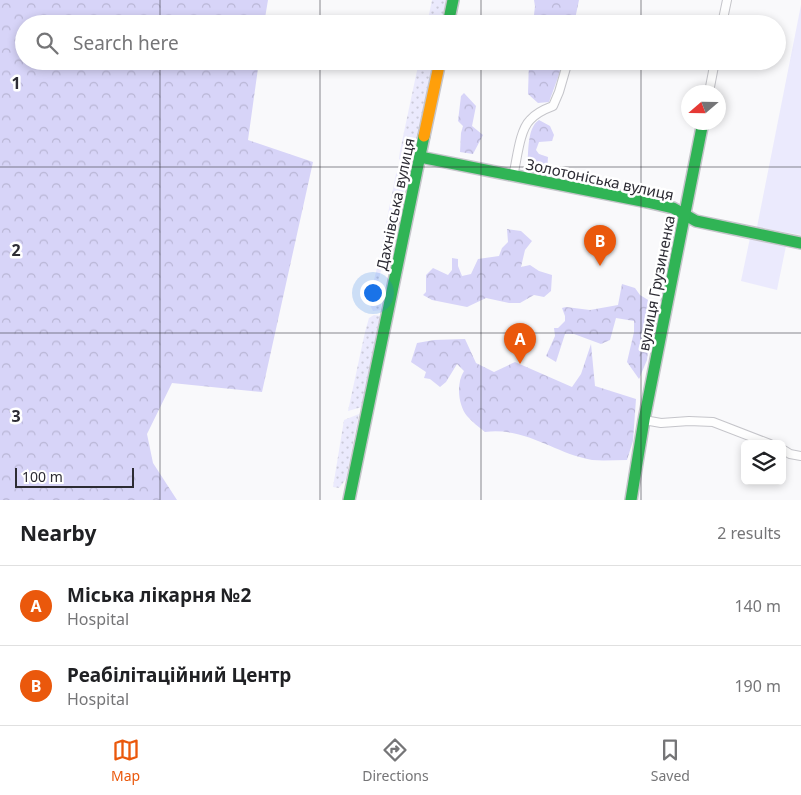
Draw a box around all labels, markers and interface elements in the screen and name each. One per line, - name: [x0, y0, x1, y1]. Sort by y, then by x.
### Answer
- search box: [15, 15, 786, 70]
- icon: search: [33, 29, 61, 57]
- text: Search here: [73, 30, 179, 56]
- text: 1: [11, 72, 21, 94]
- north arrow: [681, 85, 726, 130]
- street label: Дахнівська вулиця: [371, 136, 419, 272]
- street label: Золотоніська вулиця: [524, 154, 676, 204]
- street label: вулиця Грузиненка: [633, 213, 679, 353]
- pin: B: [584, 225, 616, 266]
- text: 2: [11, 239, 21, 261]
- your location: [360, 280, 386, 306]
- pin: A: [504, 323, 536, 364]
- text: 3: [11, 405, 21, 427]
- map controls: [741, 440, 786, 485]
- button: layers: [741, 440, 786, 485]
- scale bar: [15, 465, 134, 488]
- text: 100 m: [22, 467, 63, 486]
- text: Nearby: [20, 519, 96, 547]
- text: 2 results: [717, 522, 781, 544]
- text: Міська лікарня №2: [67, 582, 251, 608]
- text: A: [30, 595, 42, 617]
- text: 140 m: [734, 595, 781, 617]
- text: Hospital: [67, 608, 129, 630]
- text: Реабілітаційний Центр: [67, 662, 291, 688]
- text: B: [31, 675, 41, 697]
- text: 190 m: [734, 675, 781, 697]
- text: Hospital: [67, 688, 129, 710]
- tab: Map: [111, 736, 140, 785]
- tab: Directions: [362, 736, 429, 785]
- tab: Saved: [651, 736, 690, 785]

